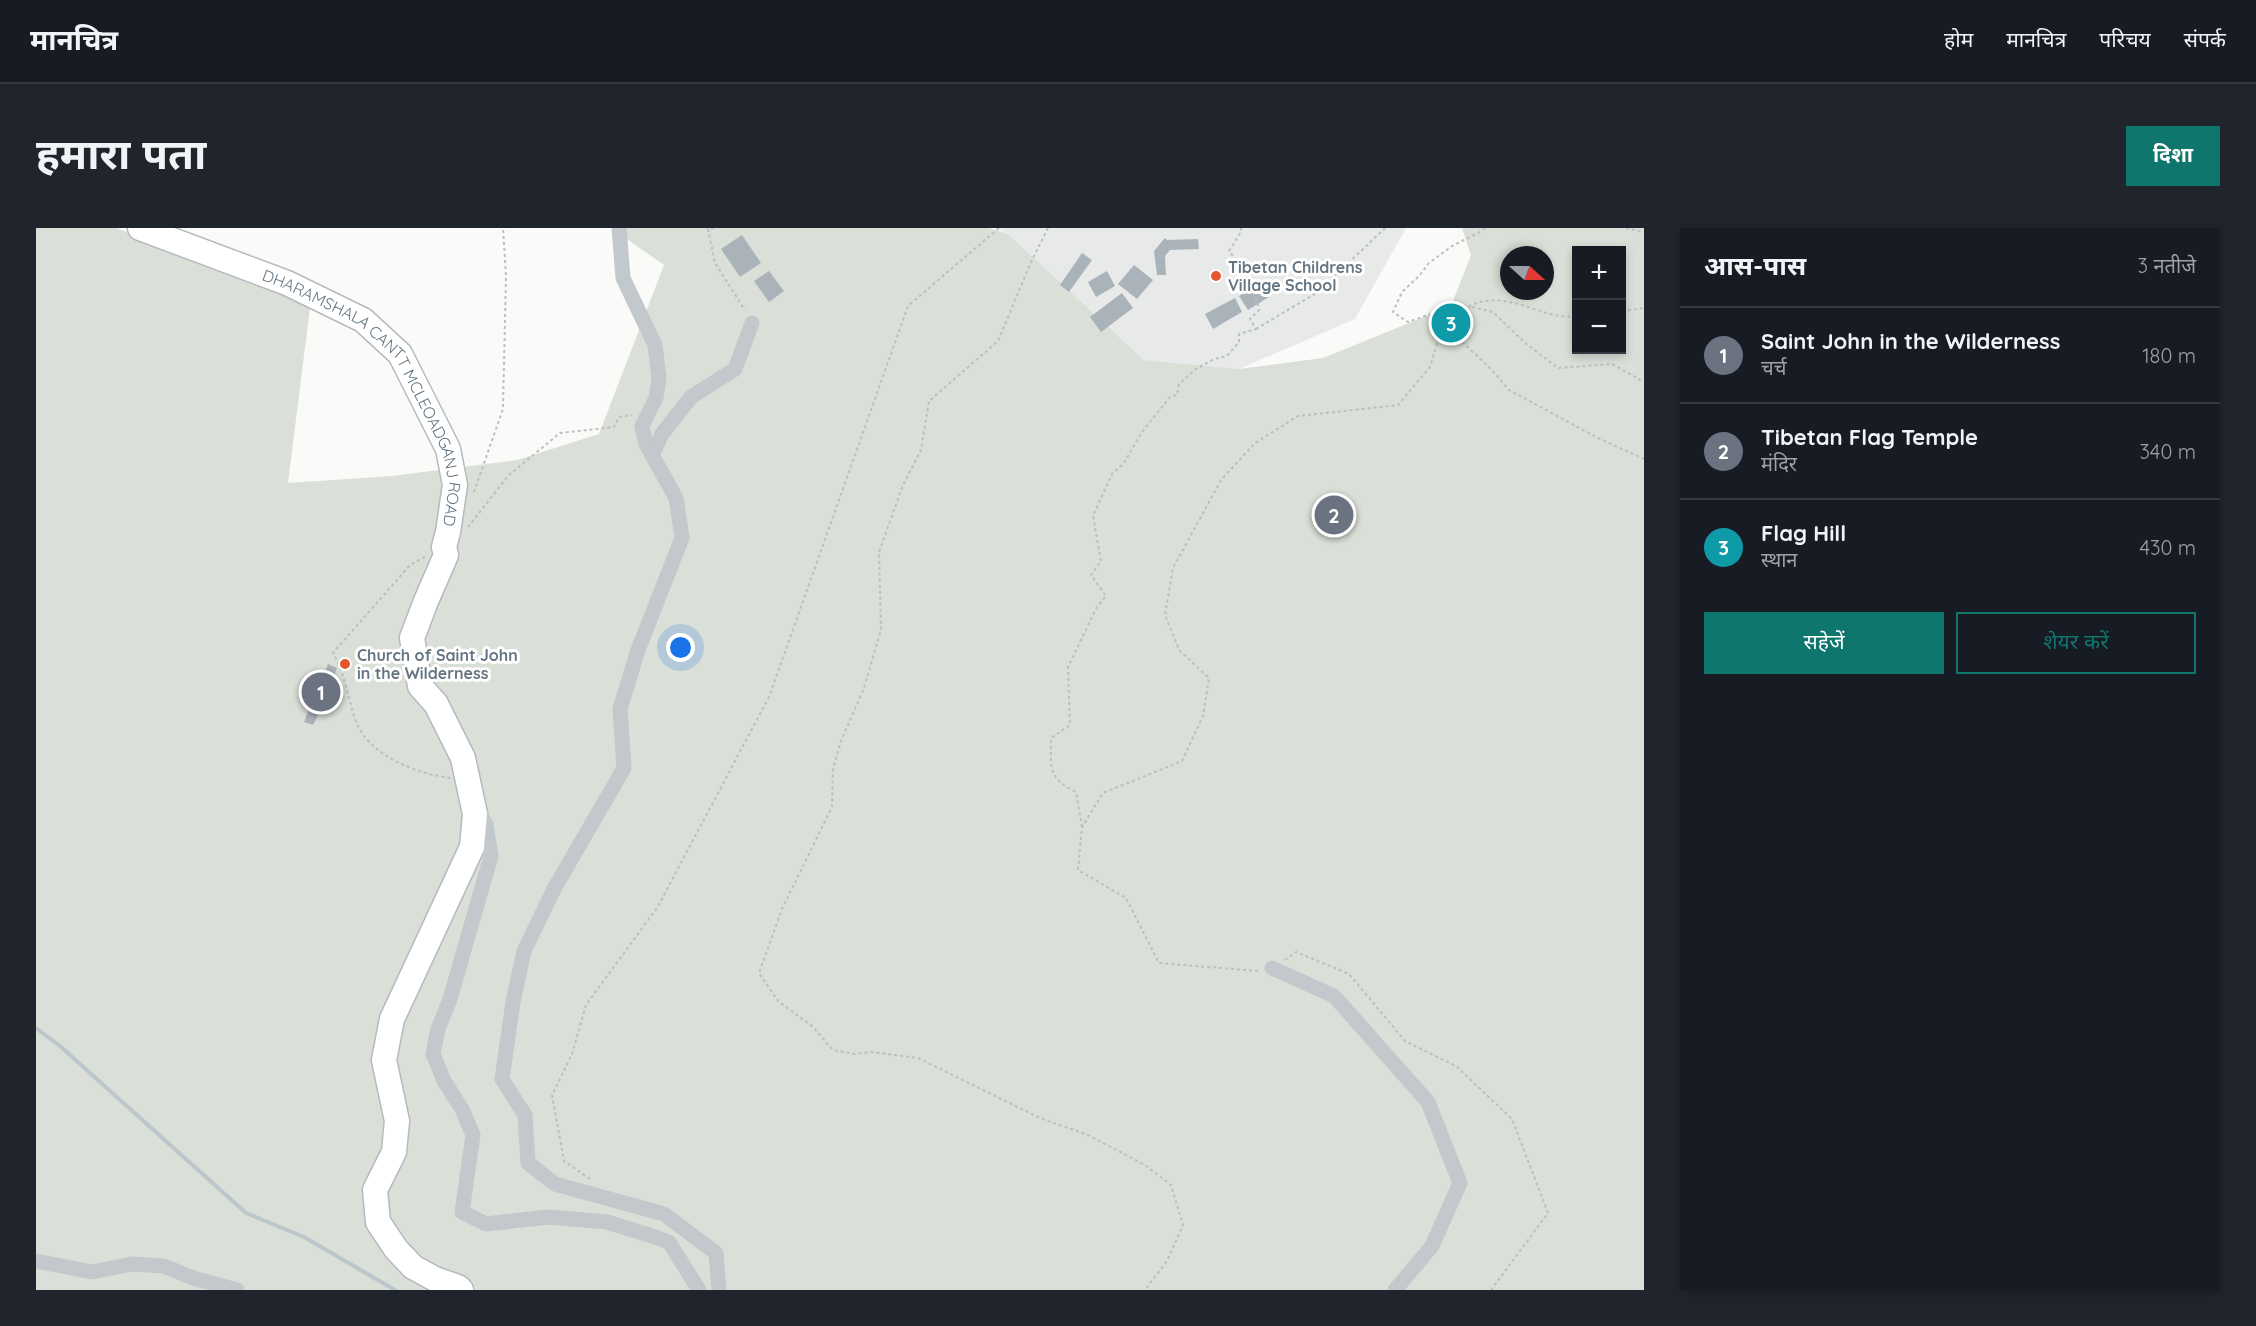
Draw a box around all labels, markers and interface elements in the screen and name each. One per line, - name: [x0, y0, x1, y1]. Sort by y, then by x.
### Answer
- text: मानचित्र: [30, 22, 118, 57]
- text: होम: [1944, 26, 1973, 52]
- text: मानचित्र: [2006, 26, 2066, 52]
- text: परिचय: [2099, 26, 2151, 52]
- text: संपर्क: [2184, 26, 2226, 52]
- button: दिशा: [2126, 126, 2220, 186]
- text: हमारा पता: [36, 127, 206, 180]
- north arrow: [1500, 246, 1554, 300]
- map controls: [1572, 246, 1626, 354]
- button: +: [1572, 246, 1626, 300]
- text: आस-पास: [1704, 249, 1806, 282]
- text: 3 नतीजे: [2138, 253, 2196, 278]
- place label: Tibetan Childrens Village School: [1228, 257, 1363, 295]
- street label: DHARAMSHALA CANTT MCLEOADGANJ ROAD: [260, 265, 465, 528]
- marker: Tibetan Childrens Village School: [1209, 269, 1223, 283]
- pin: 3: [1432, 300, 1470, 346]
- button: −: [1572, 300, 1626, 354]
- text: Saint John in the Wilderness: [1761, 327, 2060, 355]
- text: 1: [1720, 343, 1727, 368]
- text: 180 m: [2142, 343, 2196, 368]
- text: चर्च: [1761, 355, 1786, 380]
- text: Tibetan Flag Temple: [1761, 423, 1978, 451]
- text: 2: [1718, 439, 1729, 464]
- text: 340 m: [2139, 439, 2196, 464]
- text: मंदिर: [1761, 451, 1797, 476]
- pin: 2: [1314, 492, 1354, 538]
- text: Flag Hill: [1761, 519, 1846, 547]
- text: 3: [1718, 535, 1729, 560]
- text: 430 m: [2139, 535, 2196, 560]
- text: स्थान: [1761, 547, 1797, 572]
- button: सहेजें: [1704, 612, 1944, 674]
- button: शेयर करें: [1956, 612, 2196, 674]
- your location: [666, 633, 695, 662]
- place label: Church of Saint John in the Wilderness: [357, 645, 518, 683]
- marker: Church of Saint John in the Wilderness: [338, 657, 352, 671]
- pin: 1: [302, 670, 340, 714]

